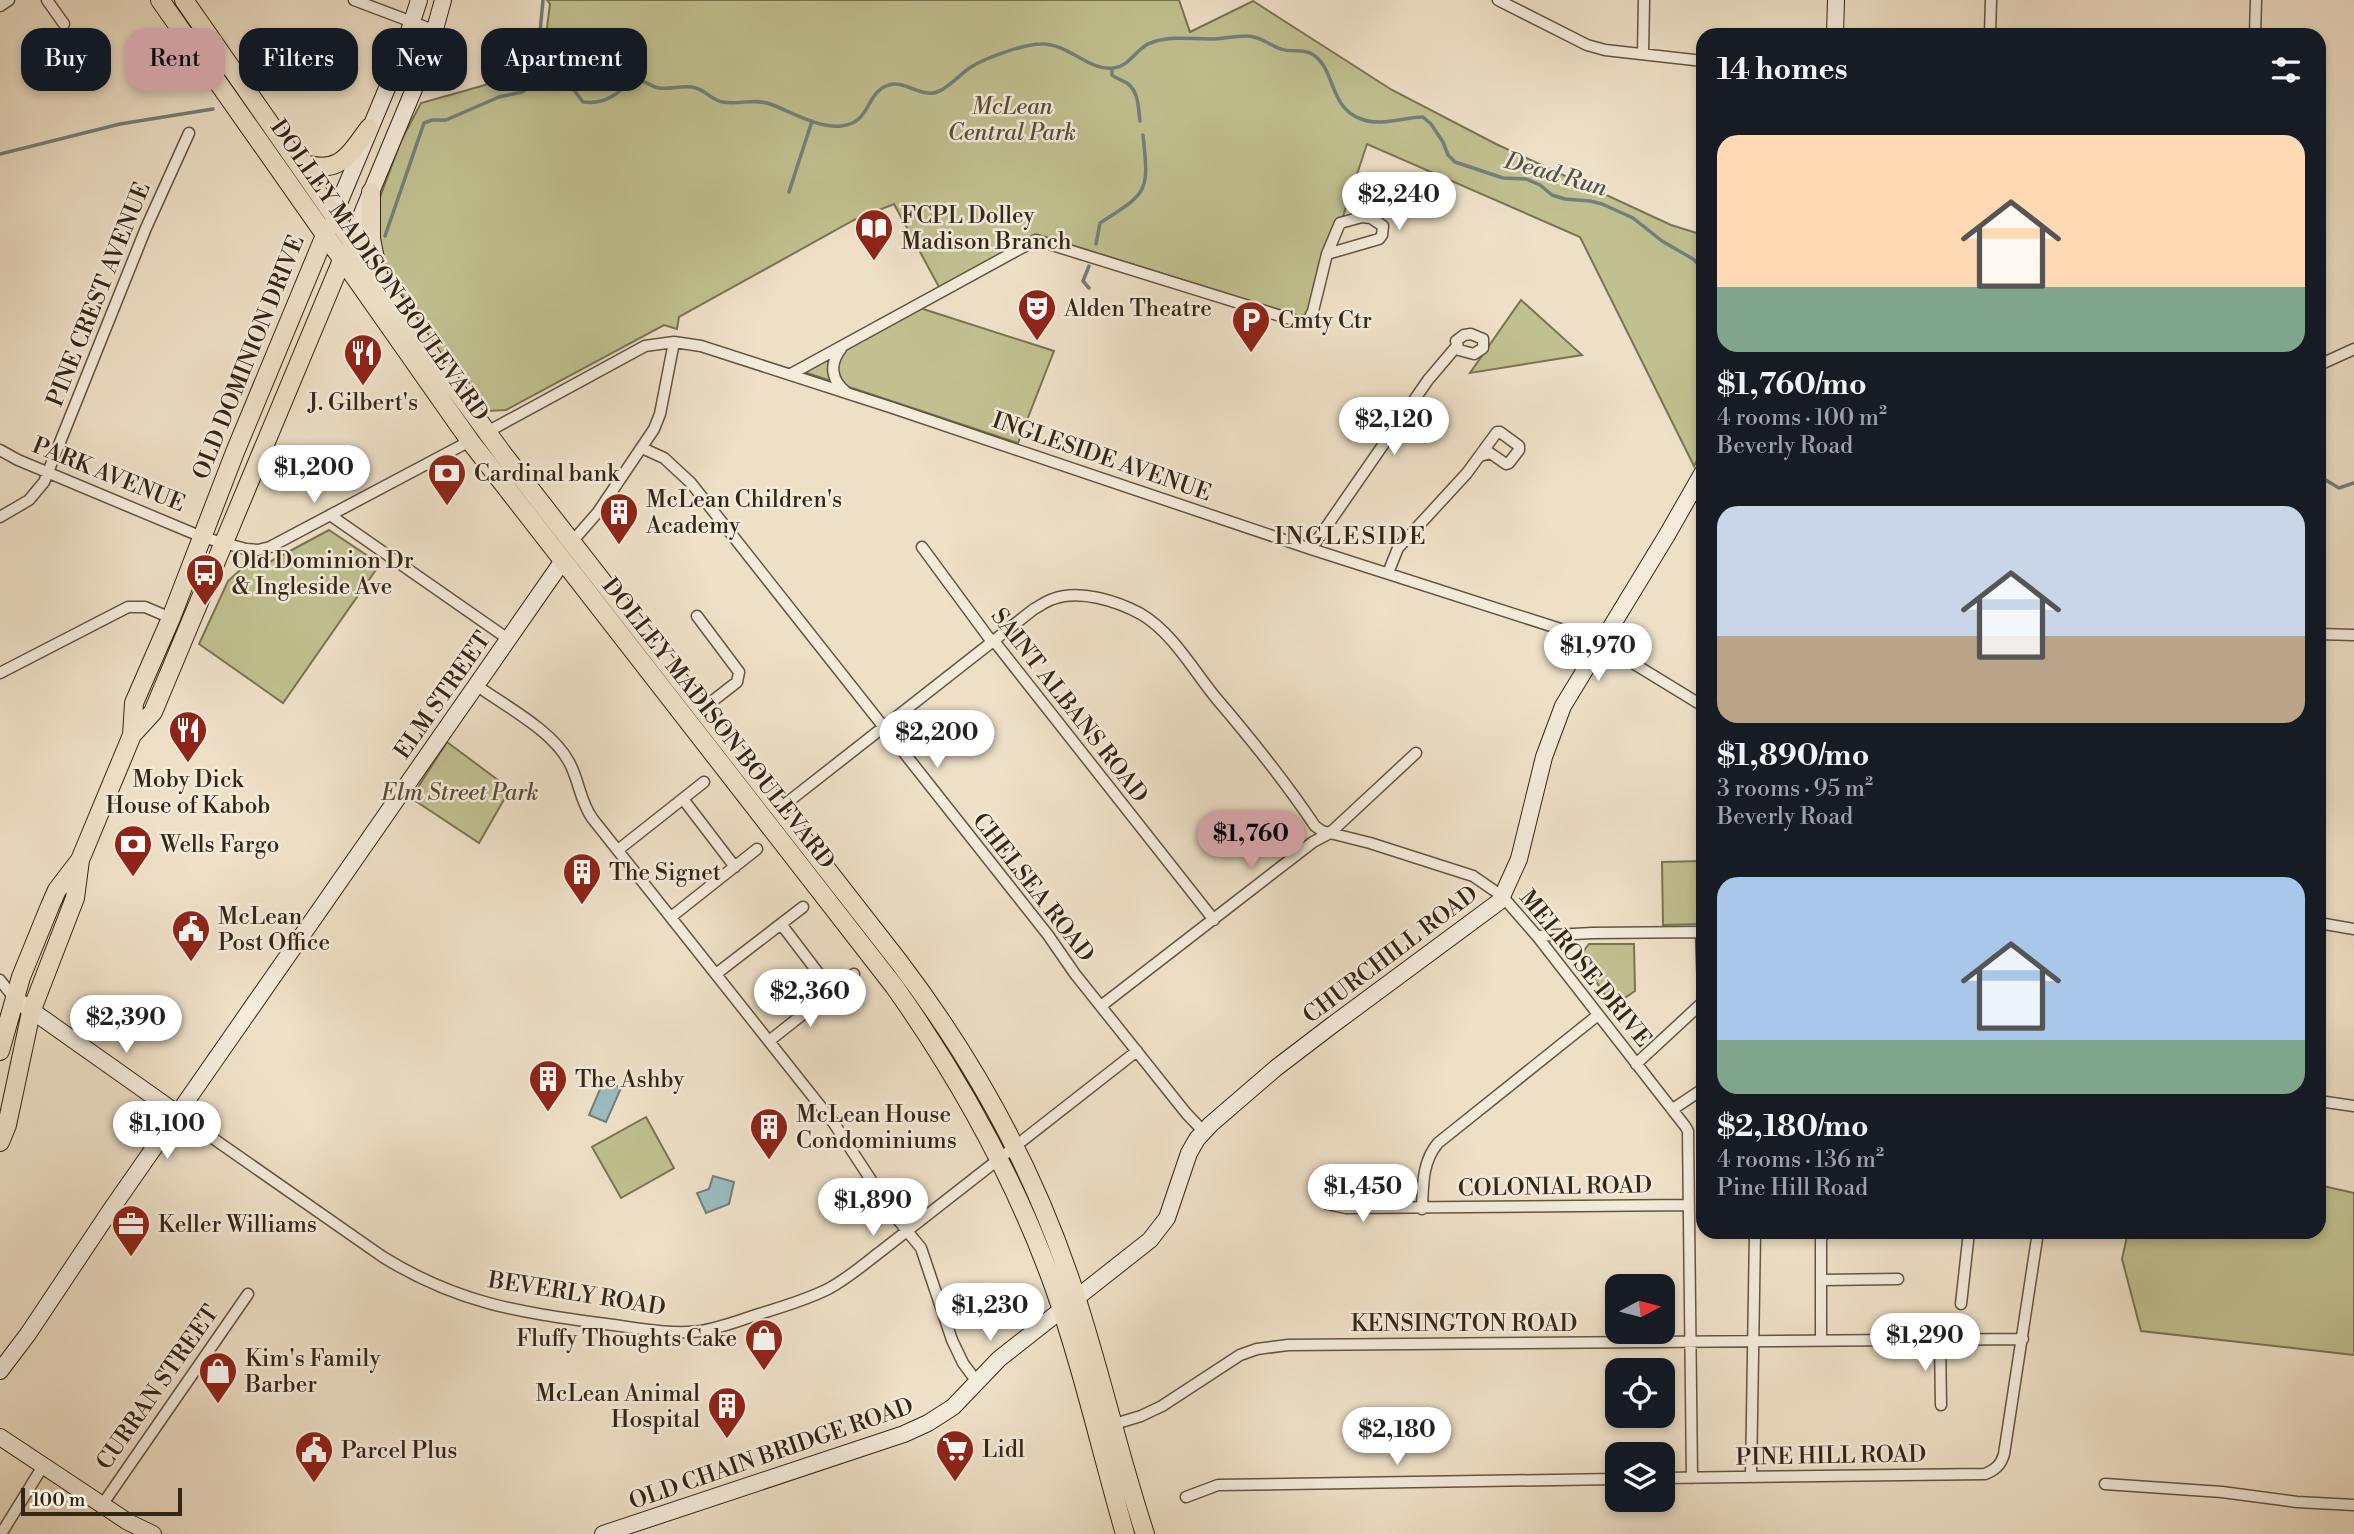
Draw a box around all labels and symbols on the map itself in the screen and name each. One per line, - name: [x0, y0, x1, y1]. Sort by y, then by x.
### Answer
- park label: McLean Central Park: [948, 93, 1076, 147]
- street label: DOLLEY MADISON BOULEVARD: [264, 114, 494, 427]
- water label: Dead Run: [1500, 146, 1611, 204]
- pin: $2,240: [1342, 173, 1456, 232]
- street label: PINE CREST AVENUE: [41, 178, 157, 411]
- place label: FCPL Dolley Madison Branch: [901, 202, 1072, 256]
- library icon: FCPL Dolley Madison Branch: [853, 207, 895, 262]
- street label: OLD DOMINION DRIVE: [187, 231, 311, 484]
- theatre icon: Alden Theatre: [1016, 287, 1058, 342]
- place label: Alden Theatre: [1063, 295, 1212, 323]
- parking icon: Cmty Ctr: [1230, 299, 1272, 354]
- place label: Cmty Ctr: [1278, 307, 1372, 335]
- restaurant icon: J. Gilbert's: [342, 332, 384, 387]
- place label: J. Gilbert's: [307, 389, 418, 417]
- pin: $2,120: [1337, 398, 1451, 457]
- street label: INGLESIDE AVENUE: [989, 406, 1215, 508]
- street label: PARK AVENUE: [28, 432, 189, 518]
- pin: $1,200: [257, 446, 371, 505]
- bank icon: Cardinal bank: [426, 452, 468, 507]
- place label: Cardinal bank: [474, 460, 620, 488]
- place label: McLean Children's Academy: [645, 486, 842, 540]
- building icon: McLean Children's Academy: [598, 491, 640, 546]
- district label: INGLESIDE: [1274, 522, 1428, 552]
- place label: Old Dominion Dr & Ingleside Ave: [232, 547, 414, 601]
- bus stop icon: Old Dominion Dr & Ingleside Ave: [184, 552, 226, 607]
- street label: DOLLEY MADISON BOULEVARD: [596, 573, 841, 875]
- street label: SAINT ALBANS ROAD: [985, 603, 1154, 808]
- pin: $1,970: [1541, 624, 1655, 683]
- street label: ELM STREET: [389, 627, 497, 765]
- restaurant icon: Moby Dick House of Kabob: [167, 709, 209, 764]
- pin: $2,200: [880, 710, 994, 770]
- place label: Moby Dick House of Kabob: [106, 766, 270, 820]
- park label: Elm Street Park: [381, 779, 538, 807]
- street label: CHELSEA ROAD: [966, 808, 1100, 968]
- pin: $1,760: [1194, 812, 1308, 871]
- bank icon: Wells Fargo: [112, 823, 154, 878]
- place label: Wells Fargo: [159, 831, 279, 859]
- building icon: The Signet: [561, 851, 603, 906]
- place label: The Signet: [609, 859, 721, 887]
- street label: CHURCHILL ROAD: [1298, 880, 1484, 1030]
- street label: MELROSE DRIVE: [1513, 885, 1657, 1053]
- place label: McLean Post Office: [218, 903, 330, 957]
- public building icon: McLean Post Office: [170, 908, 212, 963]
- pin: $2,360: [753, 970, 867, 1029]
- pin: $2,390: [69, 996, 183, 1055]
- building icon: The Ashby: [527, 1058, 569, 1113]
- place label: The Ashby: [575, 1066, 685, 1094]
- place label: McLean House Condominiums: [796, 1101, 957, 1155]
- pin: $1,100: [110, 1102, 224, 1161]
- building icon: McLean House Condominiums: [748, 1106, 790, 1161]
- pin: $1,450: [1306, 1164, 1420, 1224]
- street label: COLONIAL ROAD: [1458, 1171, 1652, 1203]
- pin: $1,890: [816, 1178, 930, 1238]
- office icon: Keller Williams: [110, 1203, 152, 1258]
- place label: Keller Williams: [158, 1211, 317, 1239]
- street label: BEVERLY ROAD: [485, 1266, 668, 1322]
- north arrow: [1605, 1274, 1675, 1344]
- pin: $1,230: [933, 1284, 1047, 1343]
- street label: CURRAN STREET: [91, 1300, 225, 1475]
- street label: KENSINGTON ROAD: [1351, 1310, 1577, 1338]
- pin: $1,290: [1868, 1314, 1982, 1373]
- shop icon: Fluffy Thoughts Cake: [743, 1317, 785, 1372]
- place label: Fluffy Thoughts Cake: [516, 1325, 737, 1353]
- place label: Kim's Family Barber: [244, 1345, 381, 1399]
- shop icon: Kim's Family Barber: [197, 1350, 239, 1405]
- place label: McLean Animal Hospital: [535, 1380, 700, 1434]
- building icon: McLean Animal Hospital: [706, 1385, 748, 1440]
- street label: OLD CHAIN BRIDGE ROAD: [625, 1392, 917, 1516]
- pin: $2,180: [1340, 1408, 1454, 1467]
- supermarket icon: Lidl: [934, 1428, 976, 1483]
- public building icon: Parcel Plus: [293, 1429, 335, 1484]
- place label: Lidl: [982, 1436, 1025, 1464]
- place label: Parcel Plus: [341, 1437, 457, 1465]
- street label: PINE HILL ROAD: [1735, 1440, 1927, 1472]
- scale bar: [21, 1485, 182, 1517]

